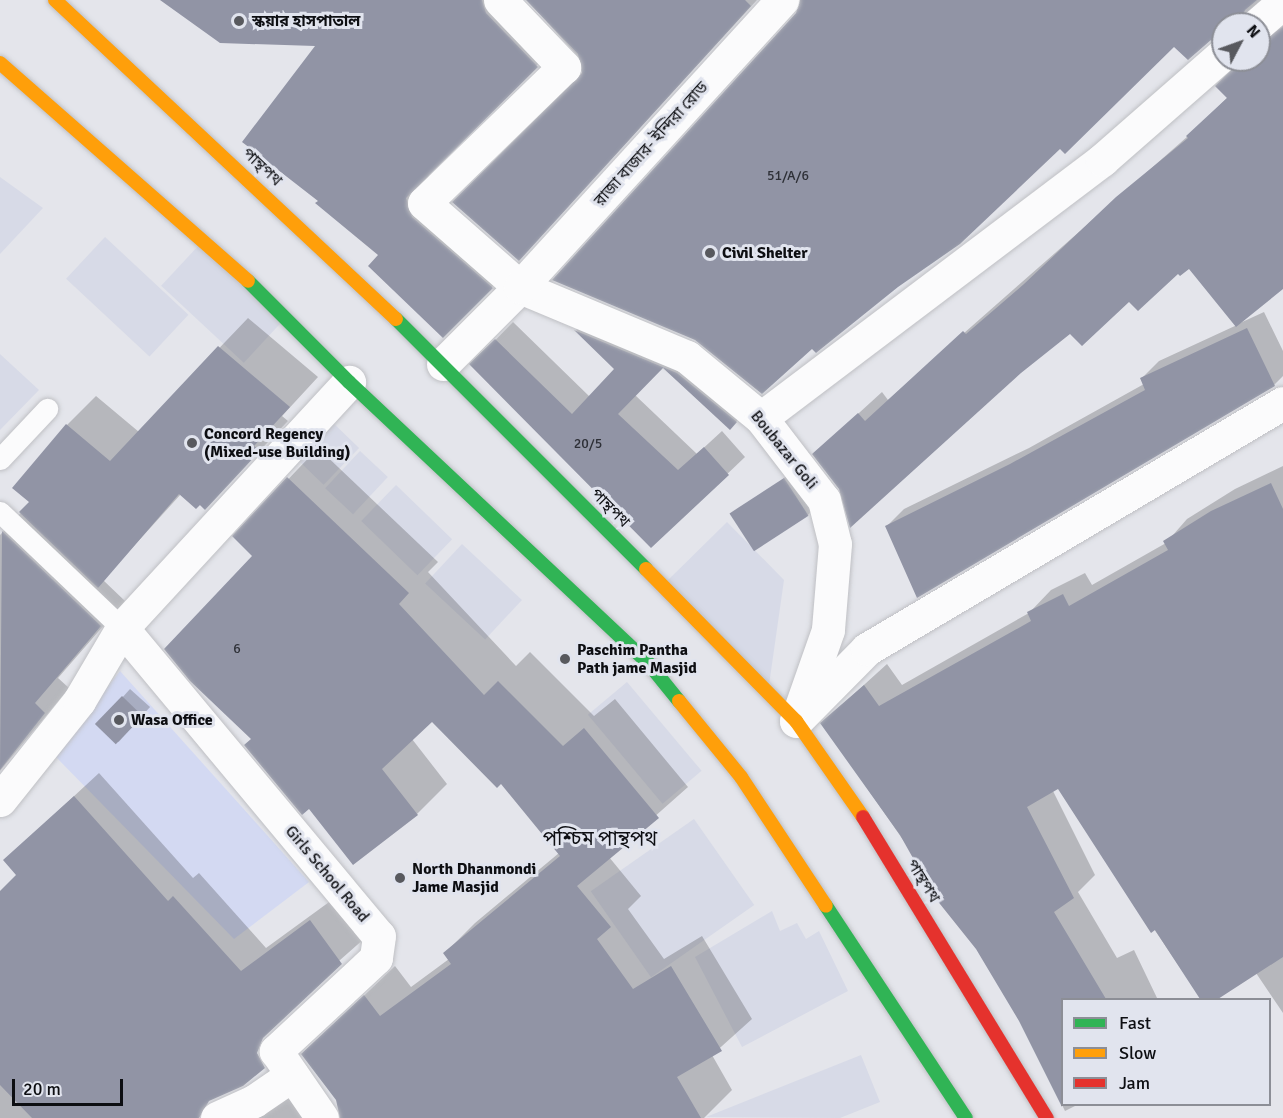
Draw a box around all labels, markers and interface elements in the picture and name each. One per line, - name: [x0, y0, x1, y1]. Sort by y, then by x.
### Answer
- place label: স্কয়ার হাসপাতাল: [252, 11, 360, 31]
- marker: স্কয়ার হাসপাতাল: [230, 12, 248, 30]
- north arrow: [1211, 12, 1271, 72]
- text: N: [1242, 21, 1264, 42]
- street label: রাজা বাজার- ইন্দিরা রোড: [590, 78, 712, 210]
- street label: পান্থপথ: [238, 144, 286, 190]
- house number: 51/A/6: [767, 168, 809, 184]
- place label: Civil Shelter: [722, 243, 808, 263]
- marker: Civil Shelter: [703, 246, 717, 260]
- street label: Boubazar Goli: [746, 407, 822, 493]
- place label: Concord Regency (Mixed-use Building): [204, 424, 350, 462]
- marker: Concord Regency (Mixed-use Building): [185, 436, 199, 450]
- house number: 20/5: [574, 436, 602, 452]
- street label: পান্থপথ: [586, 484, 634, 532]
- place label: Paschim Pantha Path jame Masjid: [577, 640, 697, 678]
- house number: 6: [233, 641, 241, 657]
- marker: Paschim Pantha Path jame Masjid: [558, 652, 572, 666]
- place label: Wasa Office: [131, 710, 213, 730]
- marker: Wasa Office: [112, 713, 126, 727]
- street label: Girls School Road: [281, 822, 373, 926]
- district label: পশ্চিম পান্থপথ: [543, 826, 657, 850]
- street label: পান্থপথ: [902, 856, 944, 906]
- place label: North Dhanmondi Jame Masjid: [412, 859, 536, 897]
- marker: North Dhanmondi Jame Masjid: [393, 871, 407, 885]
- legend: [1061, 998, 1271, 1106]
- text: Fast: [1119, 1012, 1151, 1034]
- text: Slow: [1119, 1042, 1156, 1064]
- scale bar: [15, 1067, 126, 1105]
- text: Jam: [1119, 1072, 1150, 1094]
- text: 20 m: [23, 1078, 61, 1100]

